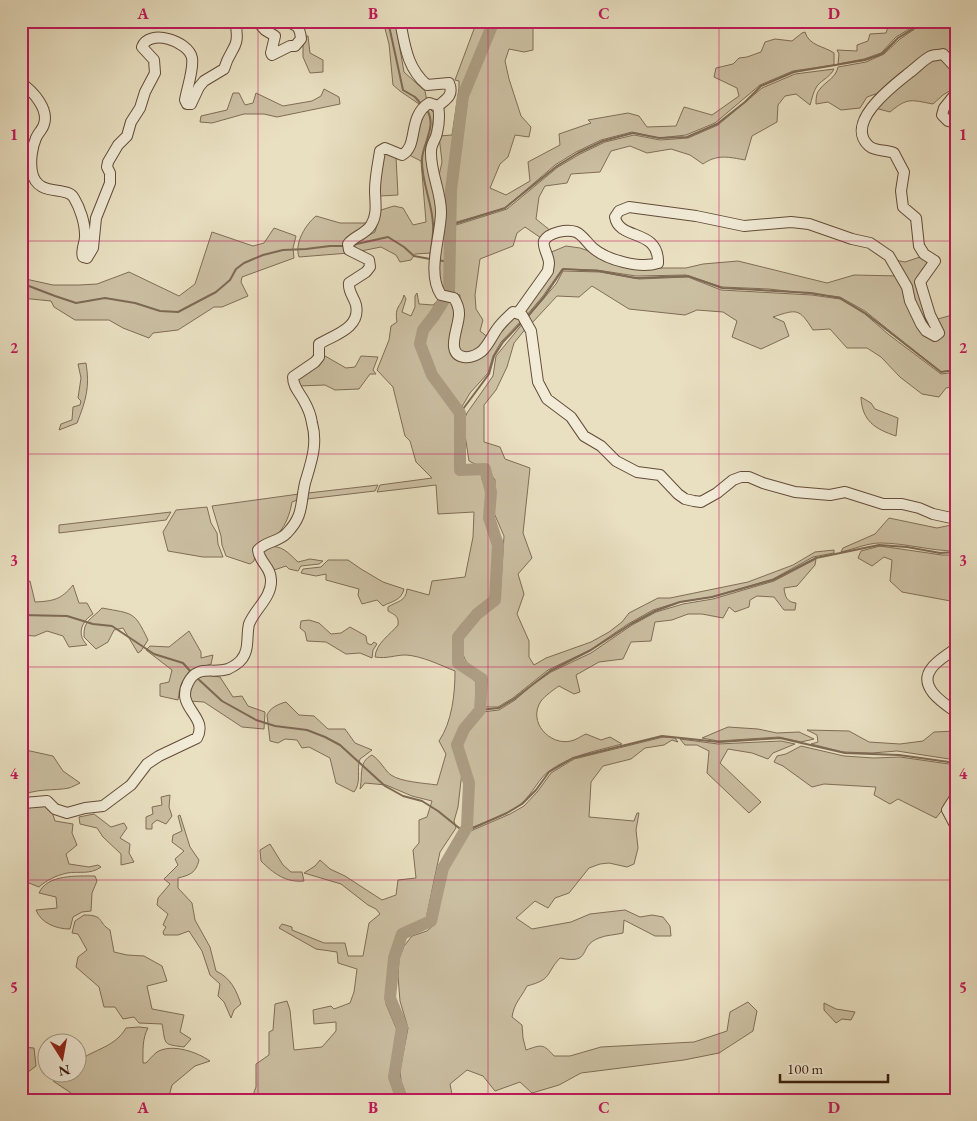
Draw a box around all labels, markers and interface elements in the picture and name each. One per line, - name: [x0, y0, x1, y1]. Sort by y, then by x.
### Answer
- text: A: [136, 3, 149, 24]
- text: B: [368, 3, 378, 24]
- text: C: [598, 3, 610, 24]
- text: D: [828, 3, 840, 24]
- text: 1: [10, 124, 18, 145]
- text: 1: [959, 124, 967, 145]
- text: 2: [10, 337, 19, 358]
- text: 2: [959, 337, 968, 358]
- text: 3: [10, 550, 18, 571]
- text: 3: [959, 550, 967, 571]
- text: 4: [10, 763, 19, 784]
- text: 4: [959, 763, 968, 784]
- text: 5: [10, 977, 18, 998]
- text: 5: [959, 977, 967, 998]
- north arrow: [38, 1034, 88, 1084]
- scale bar: [780, 1051, 887, 1083]
- text: 100 m: [787, 1059, 824, 1078]
- text: N: [57, 1061, 72, 1081]
- text: A: [136, 1097, 149, 1118]
- text: B: [368, 1097, 378, 1118]
- text: C: [598, 1097, 610, 1118]
- text: D: [828, 1097, 840, 1118]

